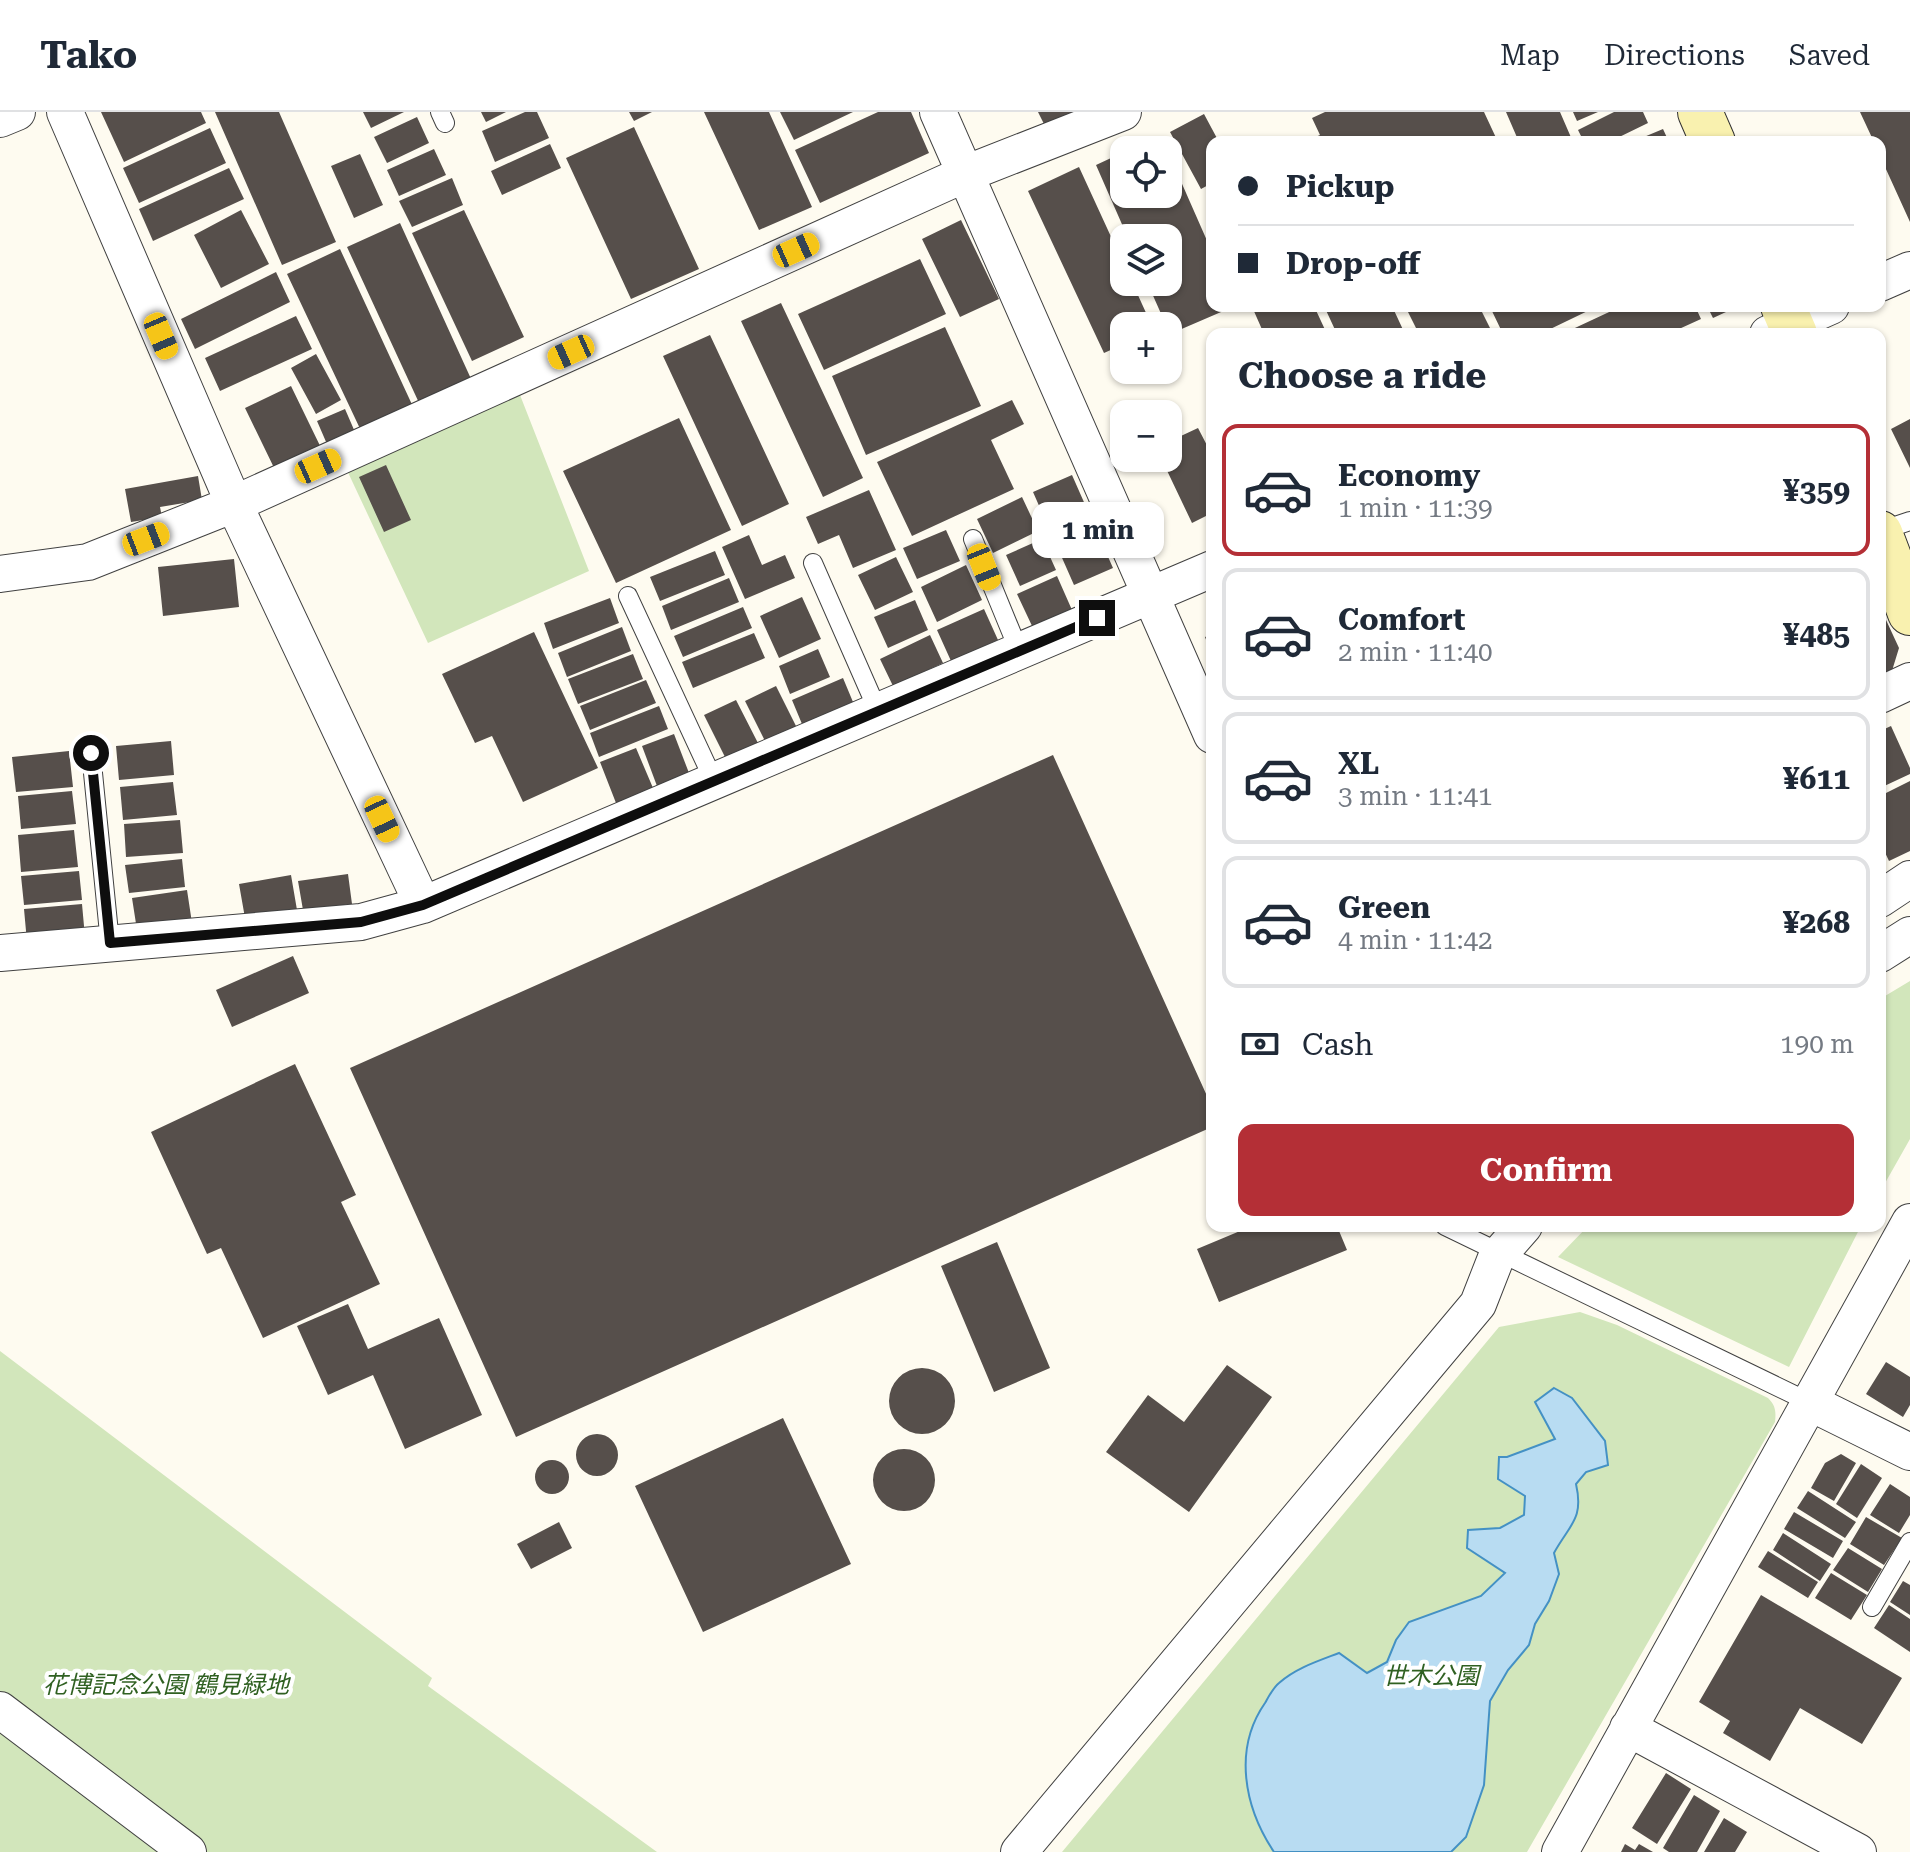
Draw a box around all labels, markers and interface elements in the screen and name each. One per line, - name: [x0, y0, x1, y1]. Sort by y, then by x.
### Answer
- text: Tako: [40, 33, 137, 77]
- text: Map: [1500, 39, 1560, 72]
- text: Directions: [1604, 39, 1745, 72]
- text: Saved: [1789, 39, 1870, 72]
- map controls: [1110, 136, 1182, 472]
- button: locate: [1110, 136, 1182, 208]
- text: Pickup: [1286, 169, 1394, 204]
- button: layers: [1110, 224, 1182, 296]
- car: [769, 229, 823, 271]
- text: Drop-off: [1286, 246, 1420, 281]
- car: [141, 309, 181, 363]
- button: +: [1110, 312, 1182, 384]
- car: [544, 331, 598, 373]
- text: Choose a ride: [1238, 355, 1486, 397]
- button: −: [1110, 400, 1182, 472]
- car: [291, 445, 345, 487]
- icon: car: [1242, 454, 1314, 526]
- text: Economy: [1338, 458, 1480, 493]
- text: ¥359: [1783, 473, 1850, 508]
- text: 1 min · 11:39: [1338, 493, 1493, 523]
- callout: 1 min: [1031, 502, 1163, 558]
- text: 1 min: [1062, 515, 1134, 545]
- car: [119, 519, 173, 559]
- car: [964, 540, 1004, 594]
- icon: car: [1242, 598, 1314, 670]
- route end: [1079, 600, 1115, 636]
- text: Comfort: [1338, 602, 1465, 637]
- text: ¥485: [1783, 617, 1850, 652]
- text: 2 min · 11:40: [1338, 637, 1493, 667]
- route start: [73, 735, 109, 771]
- icon: car: [1242, 742, 1314, 814]
- text: XL: [1338, 746, 1379, 781]
- text: ¥611: [1783, 761, 1850, 796]
- text: 3 min · 11:41: [1338, 781, 1493, 811]
- car: [361, 792, 403, 846]
- icon: car: [1242, 886, 1314, 958]
- text: Green: [1338, 890, 1430, 925]
- text: ¥268: [1783, 905, 1850, 940]
- text: 4 min · 11:42: [1338, 925, 1493, 955]
- icon: cash: [1238, 1022, 1282, 1066]
- text: Cash: [1302, 1027, 1373, 1062]
- text: 190 m: [1780, 1029, 1854, 1059]
- button: Confirm: [1238, 1124, 1854, 1216]
- park label: 世木公園: [1383, 1662, 1482, 1690]
- park label: 花博記念公園 鶴見緑地: [43, 1671, 292, 1699]

